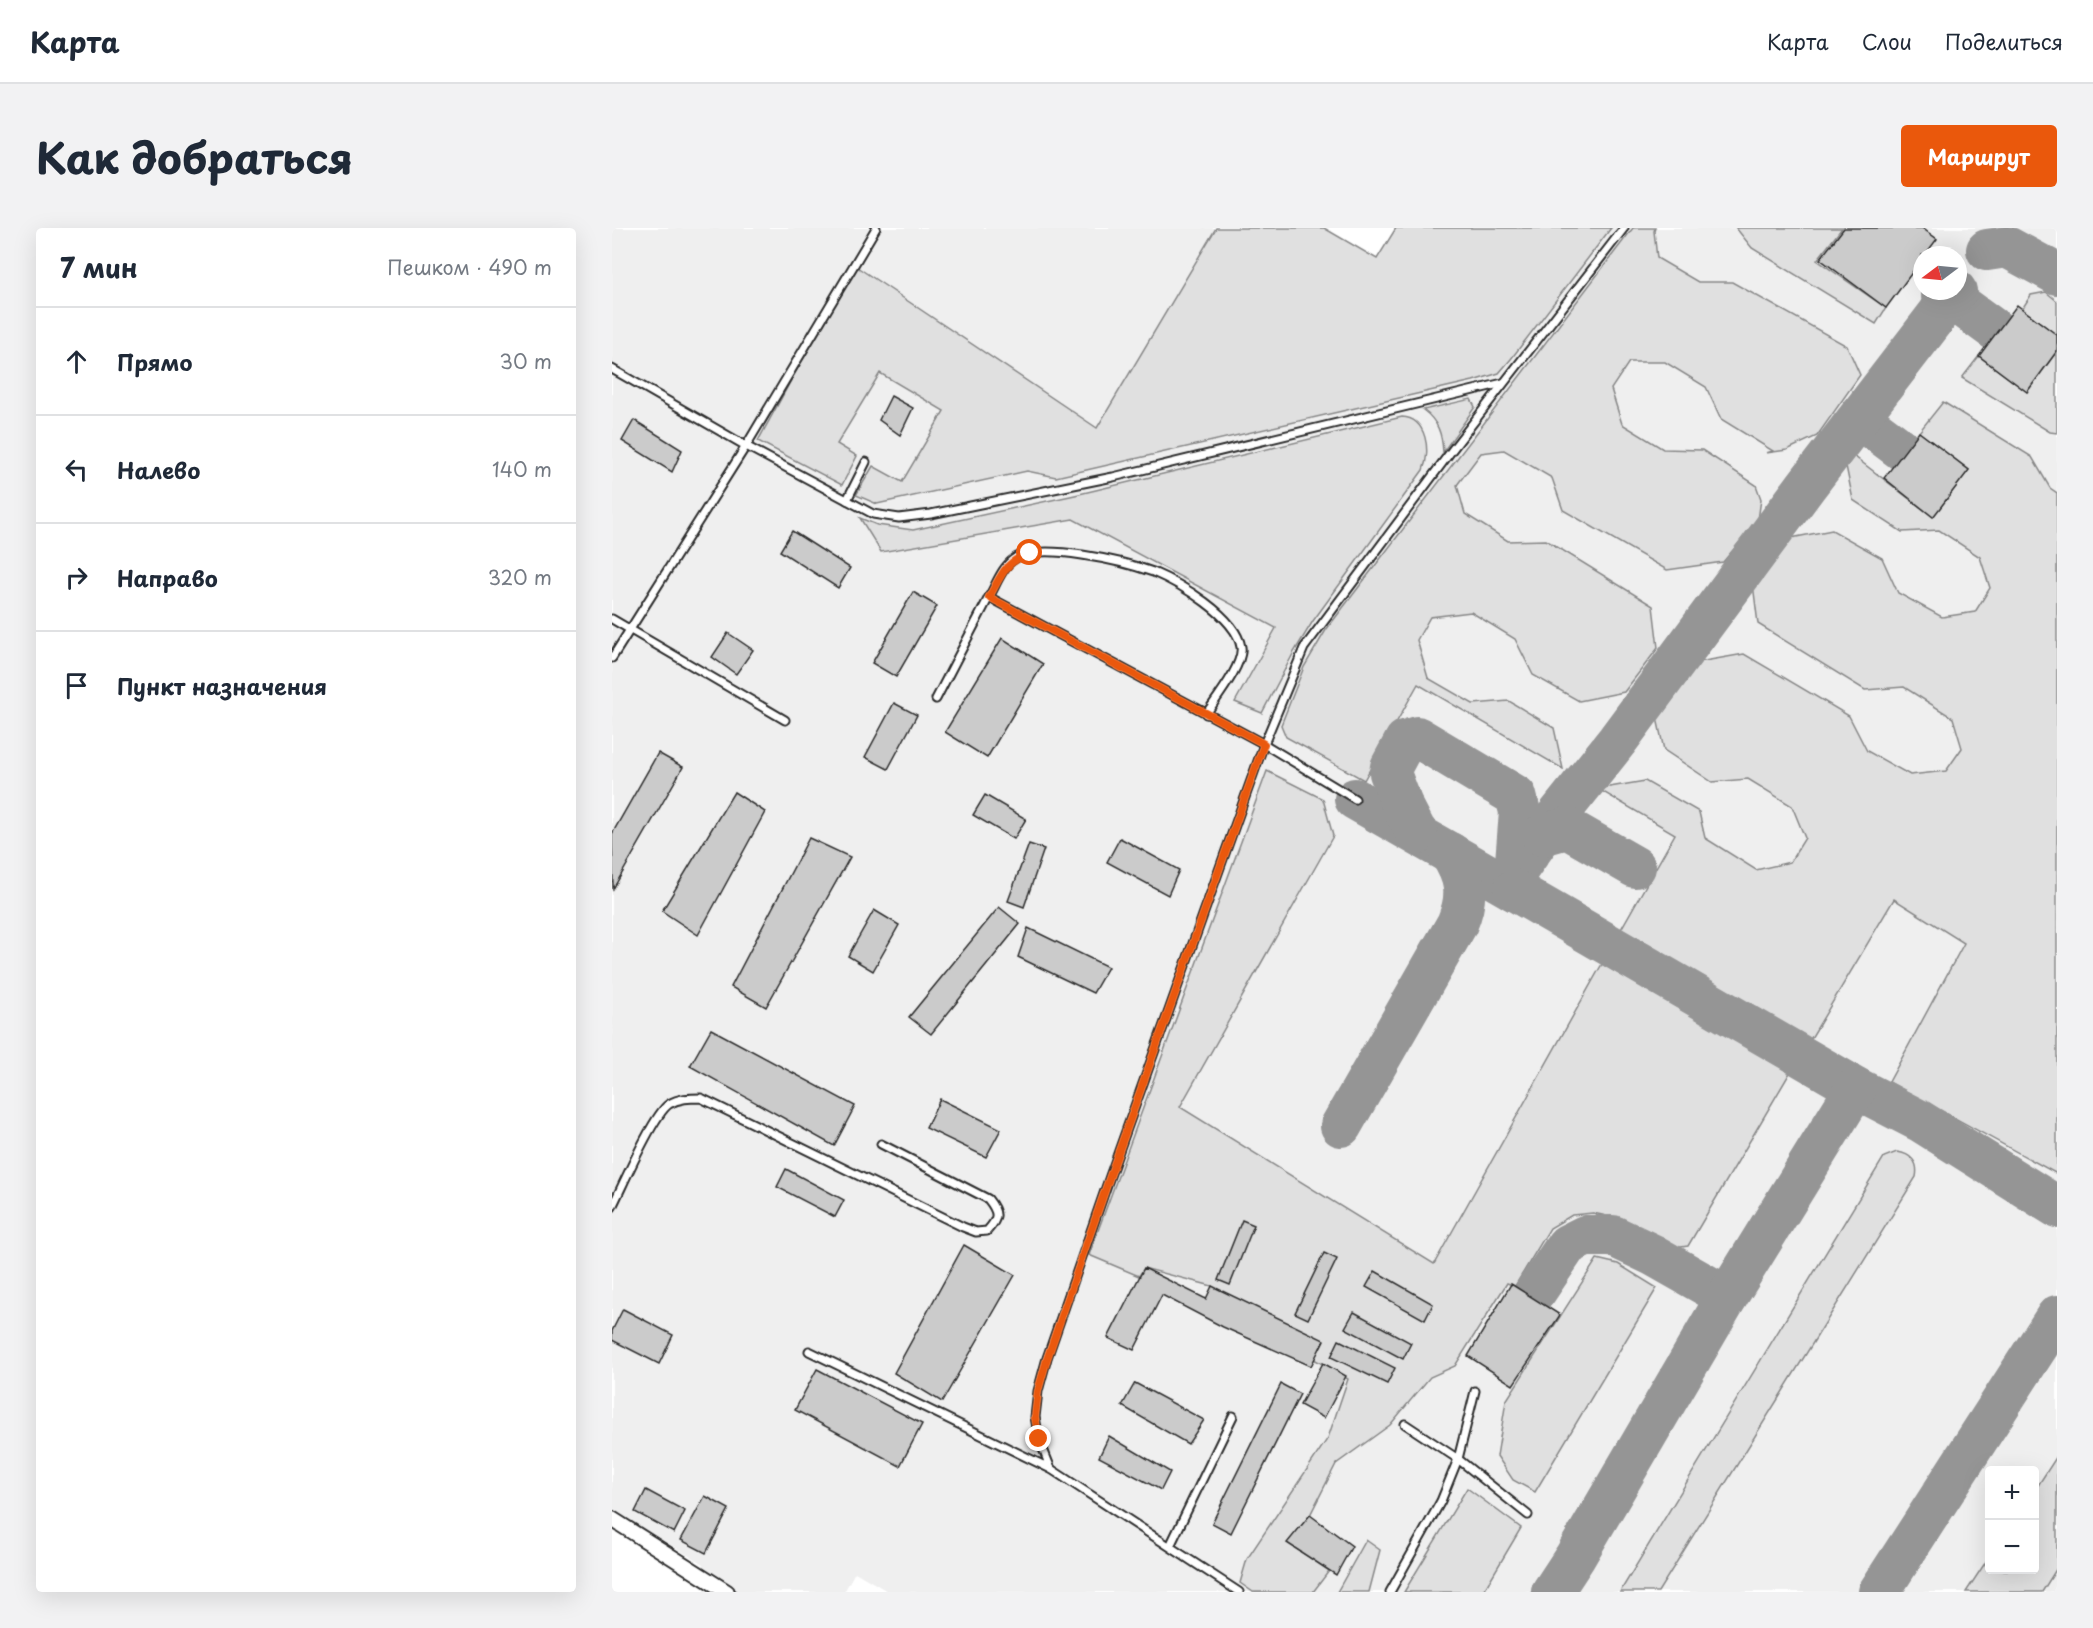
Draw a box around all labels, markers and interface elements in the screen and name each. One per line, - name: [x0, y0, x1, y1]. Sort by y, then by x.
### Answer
- text: Карта: [30, 20, 120, 63]
- text: Карта: [1767, 25, 1829, 57]
- text: Слои: [1862, 25, 1912, 57]
- text: Поделиться: [1945, 25, 2063, 57]
- text: Как добраться: [36, 125, 353, 188]
- button: Маршрут: [1901, 125, 2057, 187]
- north arrow: [1913, 246, 1967, 300]
- text: 7 мин: [60, 248, 138, 287]
- text: Пешком · 490 m: [387, 252, 552, 282]
- icon: ahead: [60, 345, 93, 378]
- text: Прямо: [117, 345, 192, 378]
- text: 30 m: [499, 346, 552, 376]
- icon: left: [60, 453, 93, 486]
- text: Налево: [117, 453, 200, 486]
- text: 140 m: [492, 454, 552, 484]
- route start: [1016, 539, 1042, 565]
- icon: right: [60, 561, 93, 594]
- text: Направо: [117, 561, 218, 594]
- text: 320 m: [488, 562, 552, 592]
- icon: arrive: [60, 669, 93, 702]
- text: Пункт назначения: [117, 669, 327, 702]
- route end: [1025, 1425, 1051, 1451]
- map controls: [1985, 1466, 2039, 1574]
- button: +: [1985, 1466, 2039, 1520]
- button: −: [1985, 1520, 2039, 1574]

